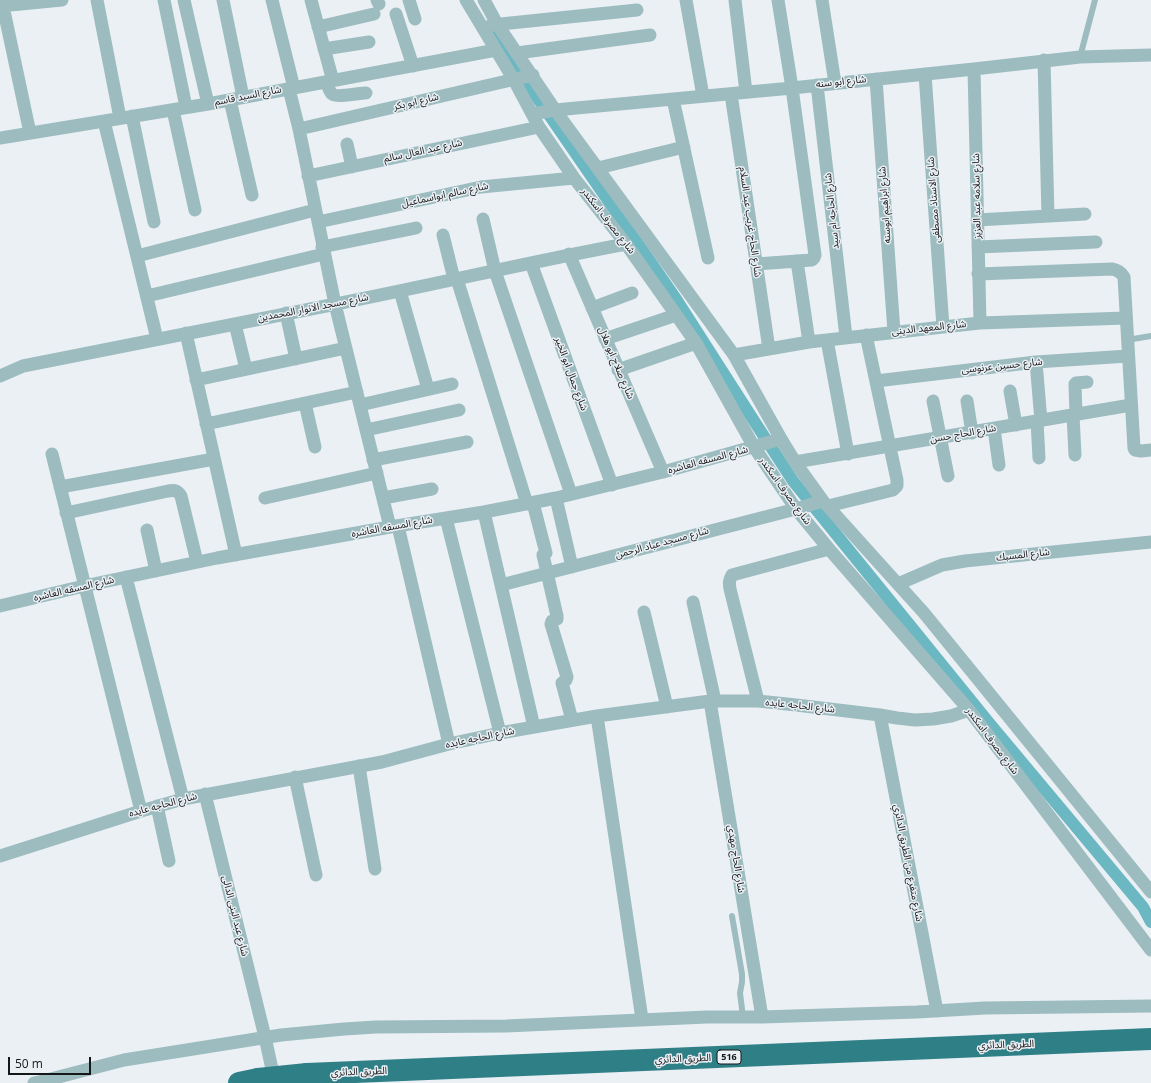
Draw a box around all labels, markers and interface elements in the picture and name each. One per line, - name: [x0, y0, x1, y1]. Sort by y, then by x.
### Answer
- street label: شارع ابو سنه: [815, 73, 867, 91]
- street label: شارع السيد قاسم: [213, 84, 283, 108]
- street label: شارع ابو بكر: [392, 91, 440, 113]
- street label: شارع عبد العال سالم: [383, 137, 463, 165]
- street label: شارع سلامه عبد العزيز: [970, 153, 984, 239]
- street label: شارع الاستاذ مصطفى: [925, 157, 943, 243]
- street label: شارع الحاج غريب عبد السلام: [736, 166, 764, 278]
- street label: شارع ابراهيم ابوسنه: [876, 166, 894, 244]
- street label: شارع الحاجه ام سيد: [822, 172, 842, 250]
- street label: شارع سالم ابواسماعيل: [401, 180, 489, 210]
- street label: شارع مصرف اسكندر: [578, 186, 638, 256]
- street label: شارع مسجد الانوار المحمدين: [256, 291, 370, 325]
- street label: شارع المعهد الدينى: [891, 318, 967, 338]
- street label: شارع صلاح ابو هلال: [595, 325, 637, 401]
- street label: شارع جمال ابو الخير: [552, 335, 590, 413]
- street label: شارع حسين عرنوسى: [961, 356, 1043, 376]
- street label: شارع الحاج حسن: [929, 422, 997, 446]
- street label: شارع المسقه العاشره: [667, 444, 749, 476]
- street label: شارع مصرف اسكندر: [756, 455, 814, 527]
- street label: شارع المسقه العاشره: [350, 514, 434, 540]
- street label: شارع مسجد عباد الرحمن: [614, 525, 710, 561]
- street label: شارع المسبك: [996, 546, 1050, 564]
- street label: شارع المسقه العاشره: [33, 574, 115, 604]
- street label: شارع الحاجه عايده: [765, 696, 835, 716]
- street label: شارع مصرف اسكندر: [963, 705, 1021, 777]
- street label: شارع الحاجه عايده: [445, 725, 515, 751]
- street label: شارع الحاجه عايده: [128, 790, 198, 820]
- street label: شارع متفرع من الطريق الدائري: [891, 803, 925, 923]
- street label: شارع الحاج مهدي: [725, 824, 747, 894]
- street label: شارع عبد البنى الدالى: [219, 874, 251, 958]
- street label: الطريق الدائري: [978, 1038, 1034, 1052]
- scale bar: [10, 1049, 93, 1075]
- road number: 516: [717, 1050, 741, 1064]
- street label: الطريق الدائري: [655, 1052, 711, 1066]
- text: 50 m: [15, 1055, 43, 1072]
- street label: الطريق الدائري: [331, 1065, 387, 1079]

